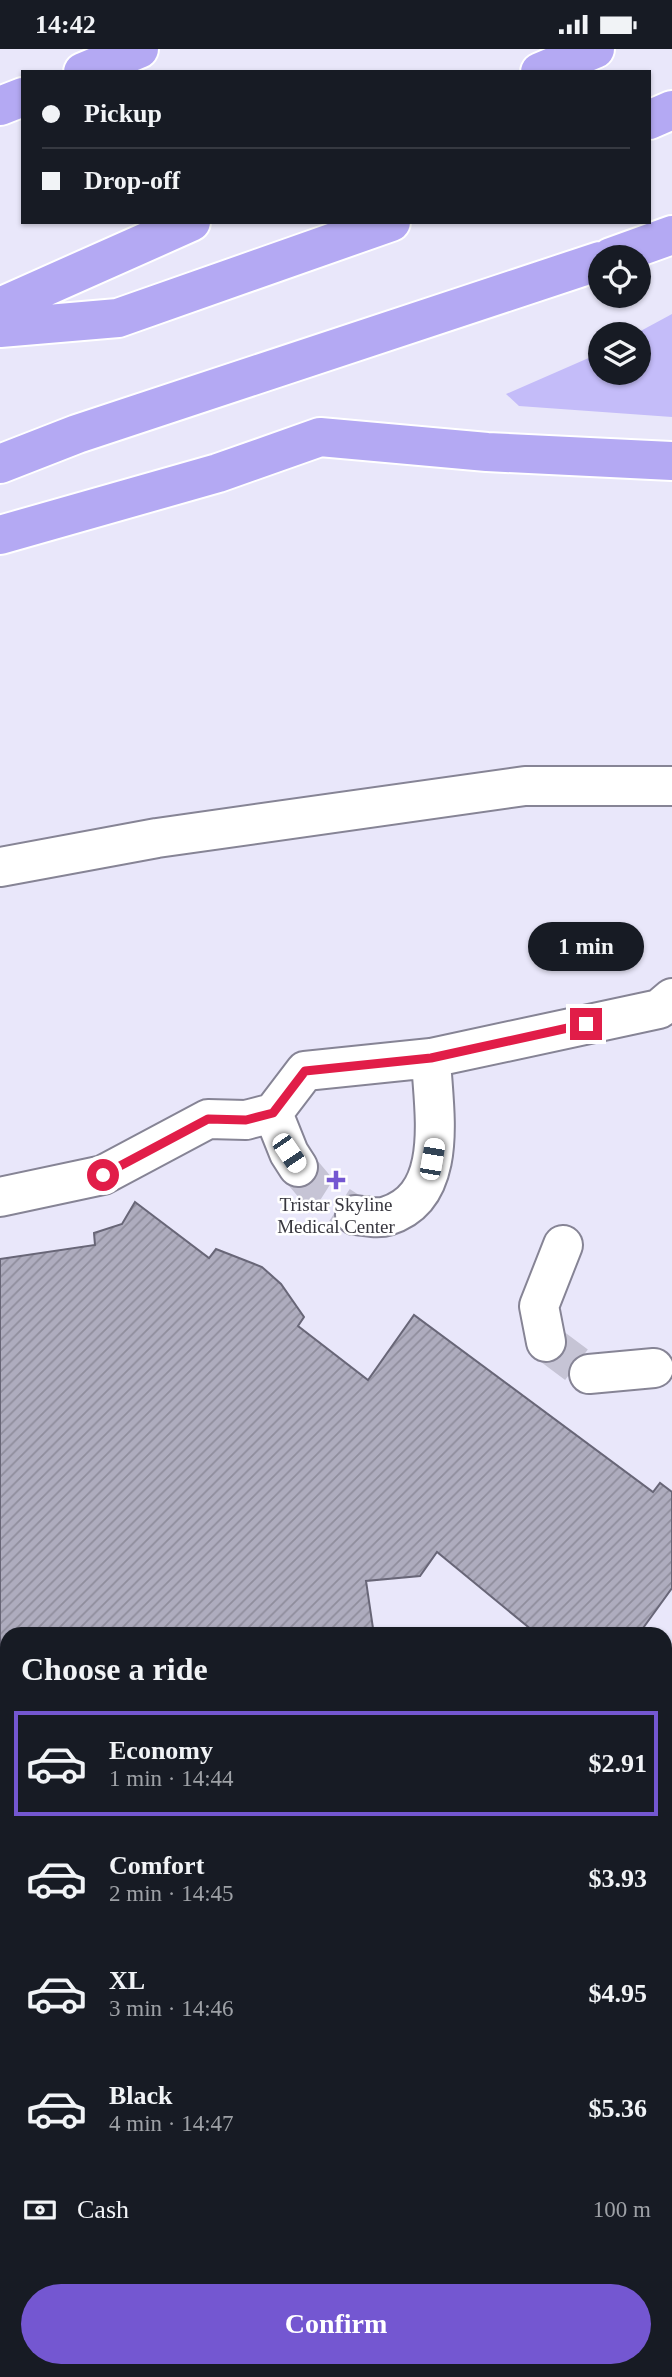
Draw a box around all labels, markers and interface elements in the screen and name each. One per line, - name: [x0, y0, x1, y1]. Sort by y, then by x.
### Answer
- text: 14:42: [35, 10, 96, 39]
- text: Pickup: [84, 99, 162, 128]
- text: Drop-off: [84, 166, 180, 195]
- map controls: [588, 245, 651, 385]
- button: locate: [588, 245, 651, 308]
- button: layers: [588, 322, 651, 385]
- callout: 1 min: [528, 923, 644, 971]
- text: 1 min: [558, 934, 614, 959]
- route end: [570, 1008, 602, 1040]
- car: [269, 1130, 310, 1176]
- car: [419, 1136, 446, 1182]
- route start: [87, 1159, 119, 1191]
- marker: Tristar Skyline Medical Center: [326, 1170, 346, 1190]
- place label: Tristar Skyline Medical Center: [277, 1194, 395, 1237]
- text: Choose a ride: [21, 1651, 208, 1687]
- icon: car: [25, 1732, 88, 1795]
- text: Economy: [109, 1736, 213, 1765]
- text: $2.91: [589, 1749, 647, 1778]
- text: 1 min · 14:44: [109, 1766, 234, 1791]
- icon: car: [25, 1847, 88, 1910]
- text: Comfort: [109, 1851, 204, 1880]
- text: $3.93: [589, 1864, 647, 1893]
- text: 2 min · 14:45: [109, 1881, 234, 1906]
- icon: car: [25, 1962, 88, 2025]
- text: XL: [109, 1966, 145, 1995]
- text: $4.95: [589, 1979, 647, 2008]
- text: 3 min · 14:46: [109, 1996, 234, 2021]
- icon: car: [25, 2077, 88, 2140]
- text: Black: [109, 2081, 173, 2110]
- text: $5.36: [589, 2094, 647, 2123]
- text: 4 min · 14:47: [109, 2111, 234, 2136]
- icon: cash: [21, 2191, 59, 2229]
- text: Cash: [77, 2195, 129, 2224]
- text: 100 m: [593, 2197, 651, 2222]
- button: Confirm: [21, 2284, 651, 2364]

